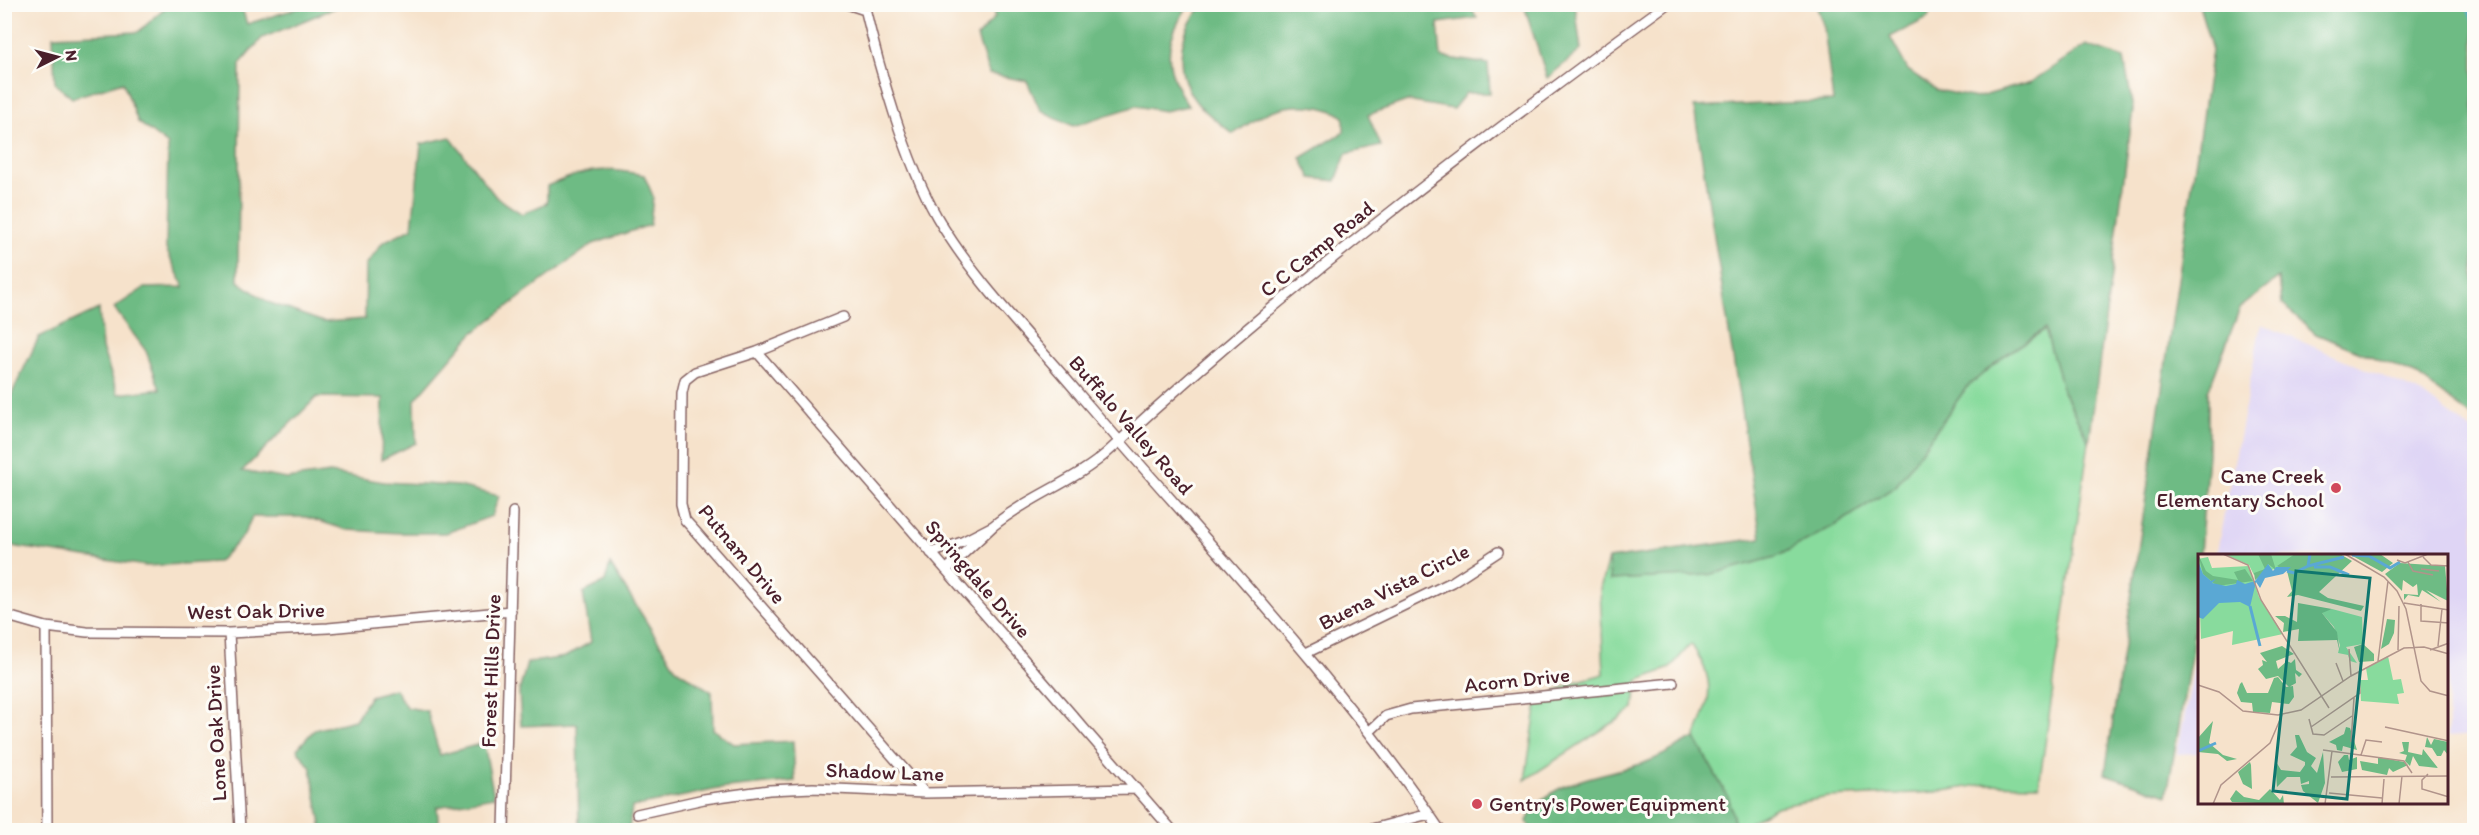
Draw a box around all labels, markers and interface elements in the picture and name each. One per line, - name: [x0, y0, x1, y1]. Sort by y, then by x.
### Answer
- north arrow: [27, 27, 87, 87]
- text: N: [61, 49, 81, 62]
- street label: C C Camp Road: [1255, 195, 1379, 302]
- street label: Buffalo Valley Road: [1064, 350, 1199, 499]
- place label: Cane Creek Elementary School: [2157, 463, 2324, 512]
- marker: Cane Creek Elementary School: [2329, 481, 2343, 495]
- street label: Putnam Drive: [693, 499, 791, 609]
- street label: Springdale Drive: [920, 514, 1037, 643]
- street label: Buena Vista Circle: [1314, 538, 1473, 635]
- inset map: [2198, 554, 2449, 805]
- street label: Forest Hills Drive: [475, 594, 506, 748]
- street label: West Oak Drive: [187, 597, 325, 624]
- street label: Acorn Drive: [1463, 662, 1571, 697]
- street label: Lone Oak Drive: [199, 664, 232, 802]
- street label: Shadow Lane: [825, 757, 945, 786]
- place label: Gentry's Power Equipment: [1489, 791, 1726, 816]
- marker: Gentry's Power Equipment: [1470, 797, 1484, 811]

